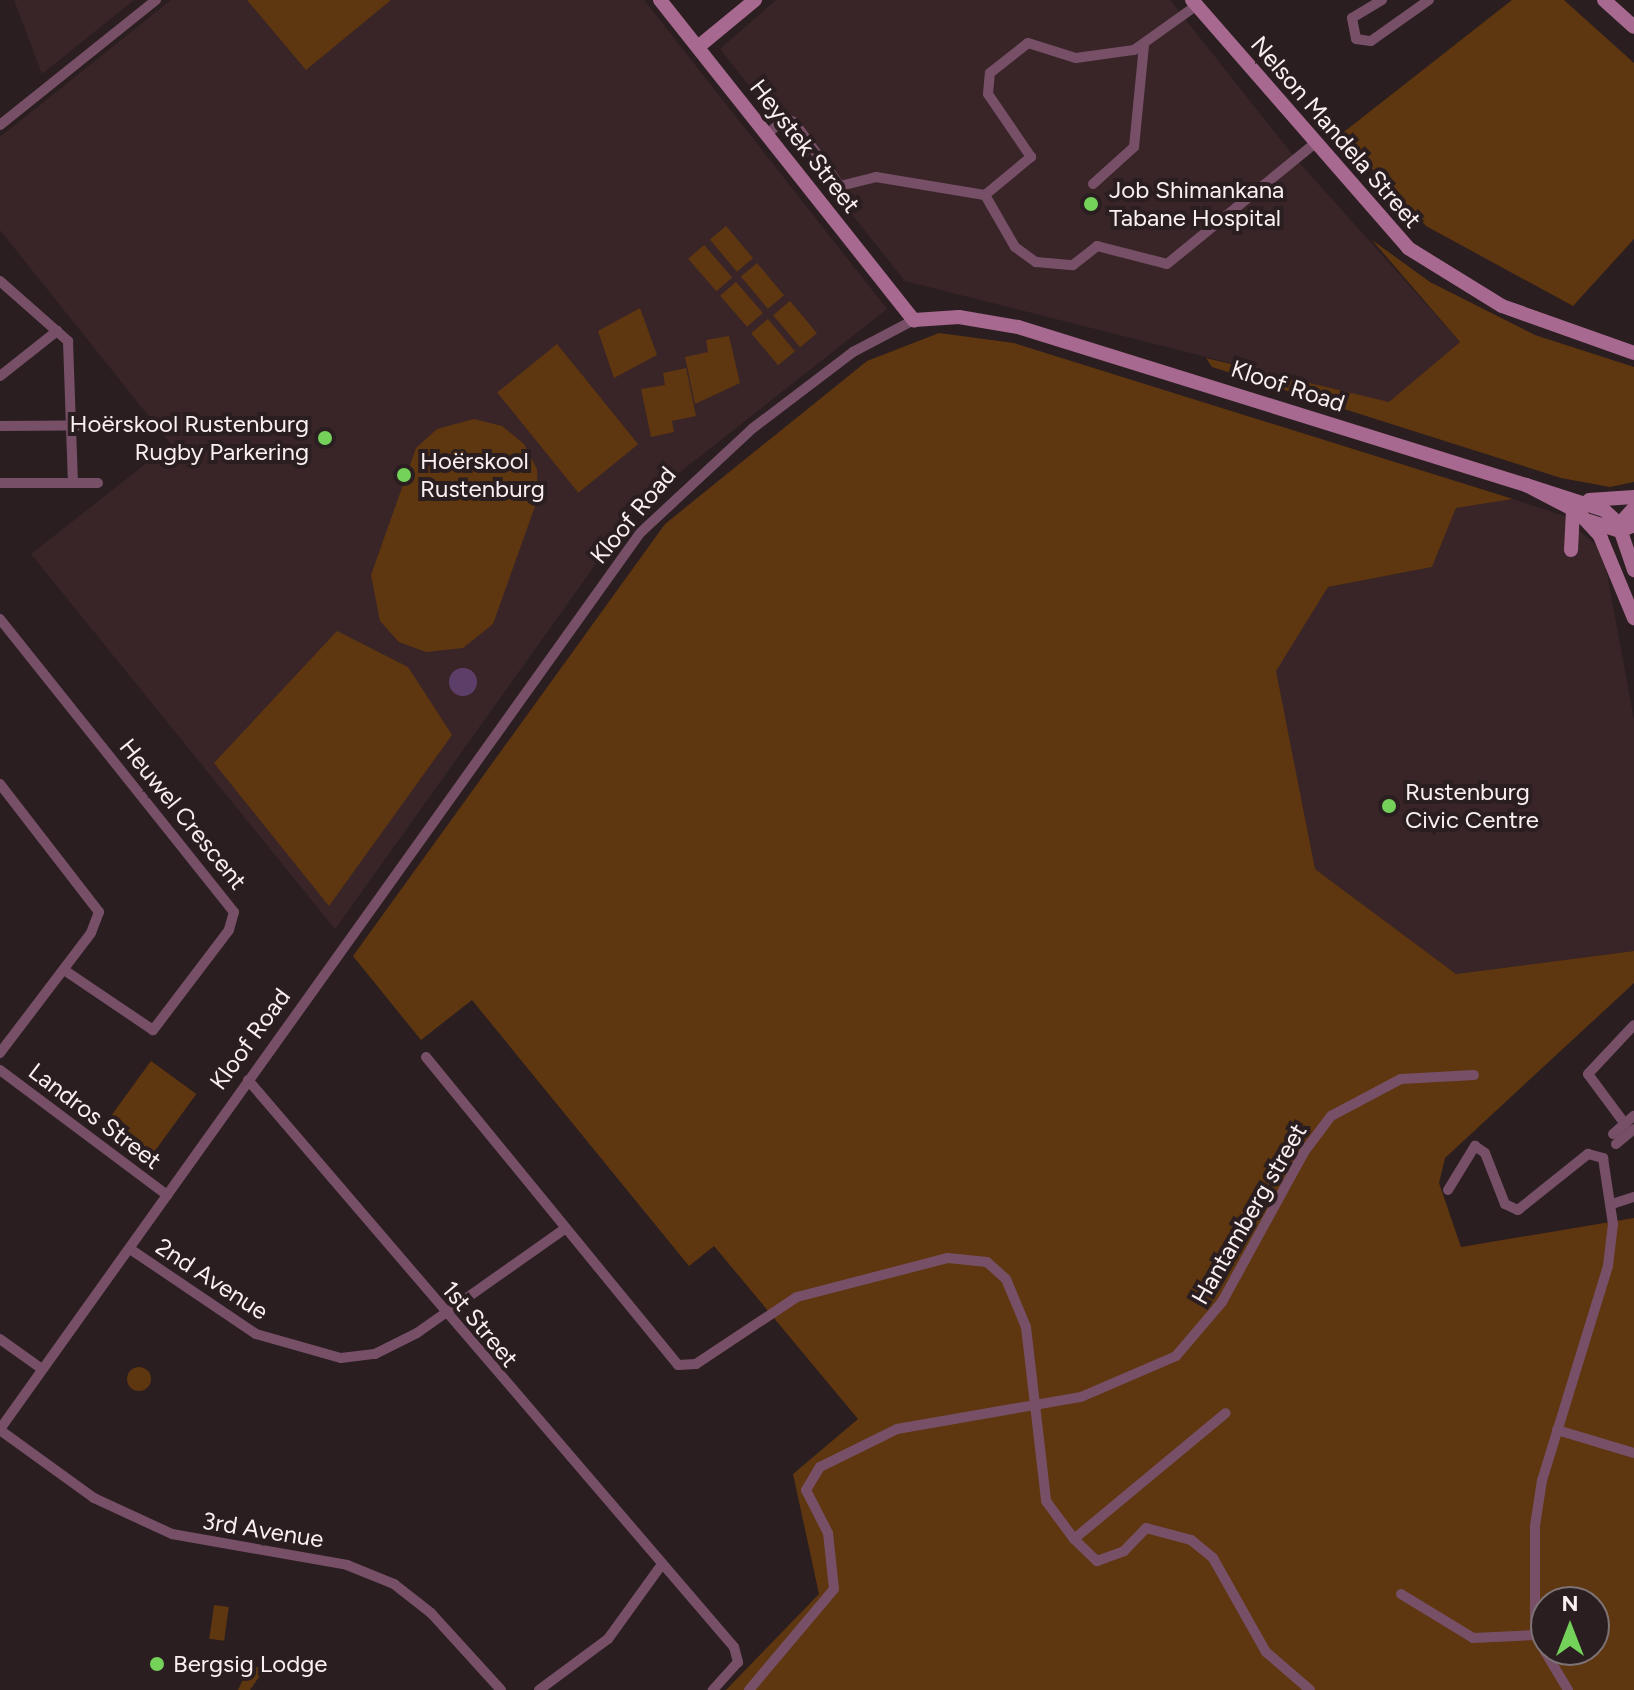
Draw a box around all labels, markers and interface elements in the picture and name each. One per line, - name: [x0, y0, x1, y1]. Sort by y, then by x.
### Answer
- street label: Nelson Mandela Street: [1245, 30, 1427, 234]
- street label: Heystek Street: [744, 74, 866, 218]
- place label: Job Shimankana Tabane Hospital: [1109, 176, 1284, 232]
- marker: Job Shimankana Tabane Hospital: [1080, 193, 1102, 215]
- street label: Kloof Road: [1228, 354, 1348, 418]
- place label: Hoërskool Rustenburg Rugby Parkering: [69, 410, 309, 466]
- marker: Hoërskool Rustenburg Rugby Parkering: [316, 429, 334, 447]
- place label: Hoërskool Rustenburg: [420, 447, 545, 503]
- street label: Kloof Road: [584, 461, 682, 569]
- marker: Hoërskool Rustenburg: [395, 466, 413, 484]
- street label: Heuwel Crescent: [113, 733, 253, 895]
- place label: Rustenburg Civic Centre: [1405, 778, 1539, 834]
- marker: Rustenburg Civic Centre: [1380, 797, 1398, 815]
- street label: Kloof Road: [204, 983, 296, 1095]
- street label: Landros Street: [23, 1057, 167, 1175]
- street label: Hantamberg street: [1185, 1118, 1313, 1310]
- street label: 2nd Avenue: [150, 1232, 274, 1326]
- street label: 1st Street: [436, 1275, 524, 1373]
- street label: 3rd Avenue: [200, 1506, 326, 1554]
- north arrow: [1530, 1586, 1610, 1666]
- text: N: [1561, 1590, 1579, 1617]
- place label: Bergsig Lodge: [173, 1650, 327, 1678]
- marker: Bergsig Lodge: [148, 1655, 166, 1673]

